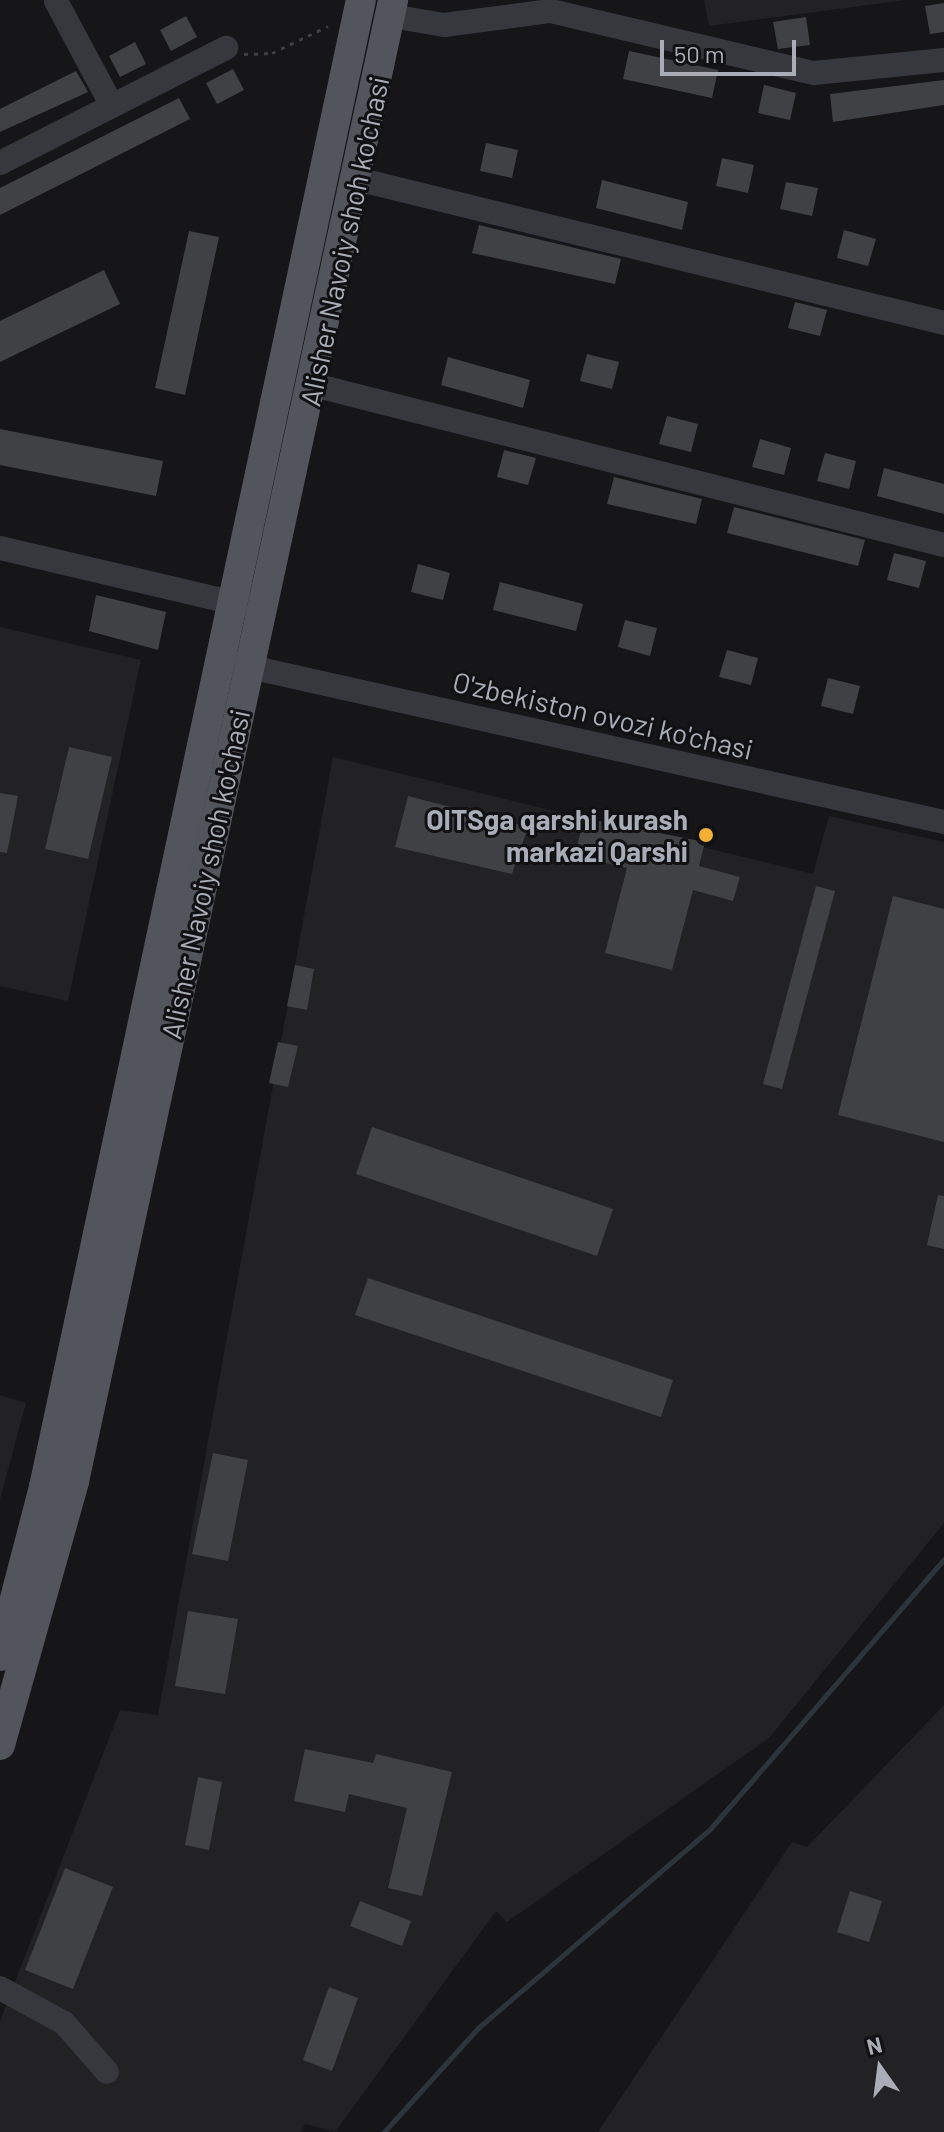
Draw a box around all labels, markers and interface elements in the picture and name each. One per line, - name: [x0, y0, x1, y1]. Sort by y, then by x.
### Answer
- scale bar: [664, 24, 800, 74]
- text: 50 m: [674, 39, 725, 68]
- street label: Alisher Navoiy shoh ko'chasi: [293, 73, 395, 409]
- street label: O'zbekiston ovozi ko'chasi: [450, 664, 756, 766]
- street label: Alisher Navoiy shoh ko'chasi: [154, 706, 256, 1042]
- place label: OITSga qarshi kurash markazi Qarshi: [426, 802, 688, 868]
- marker: OITSga qarshi kurash markazi Qarshi: [695, 824, 717, 846]
- north arrow: [840, 2028, 920, 2108]
- text: N: [864, 2030, 884, 2059]

